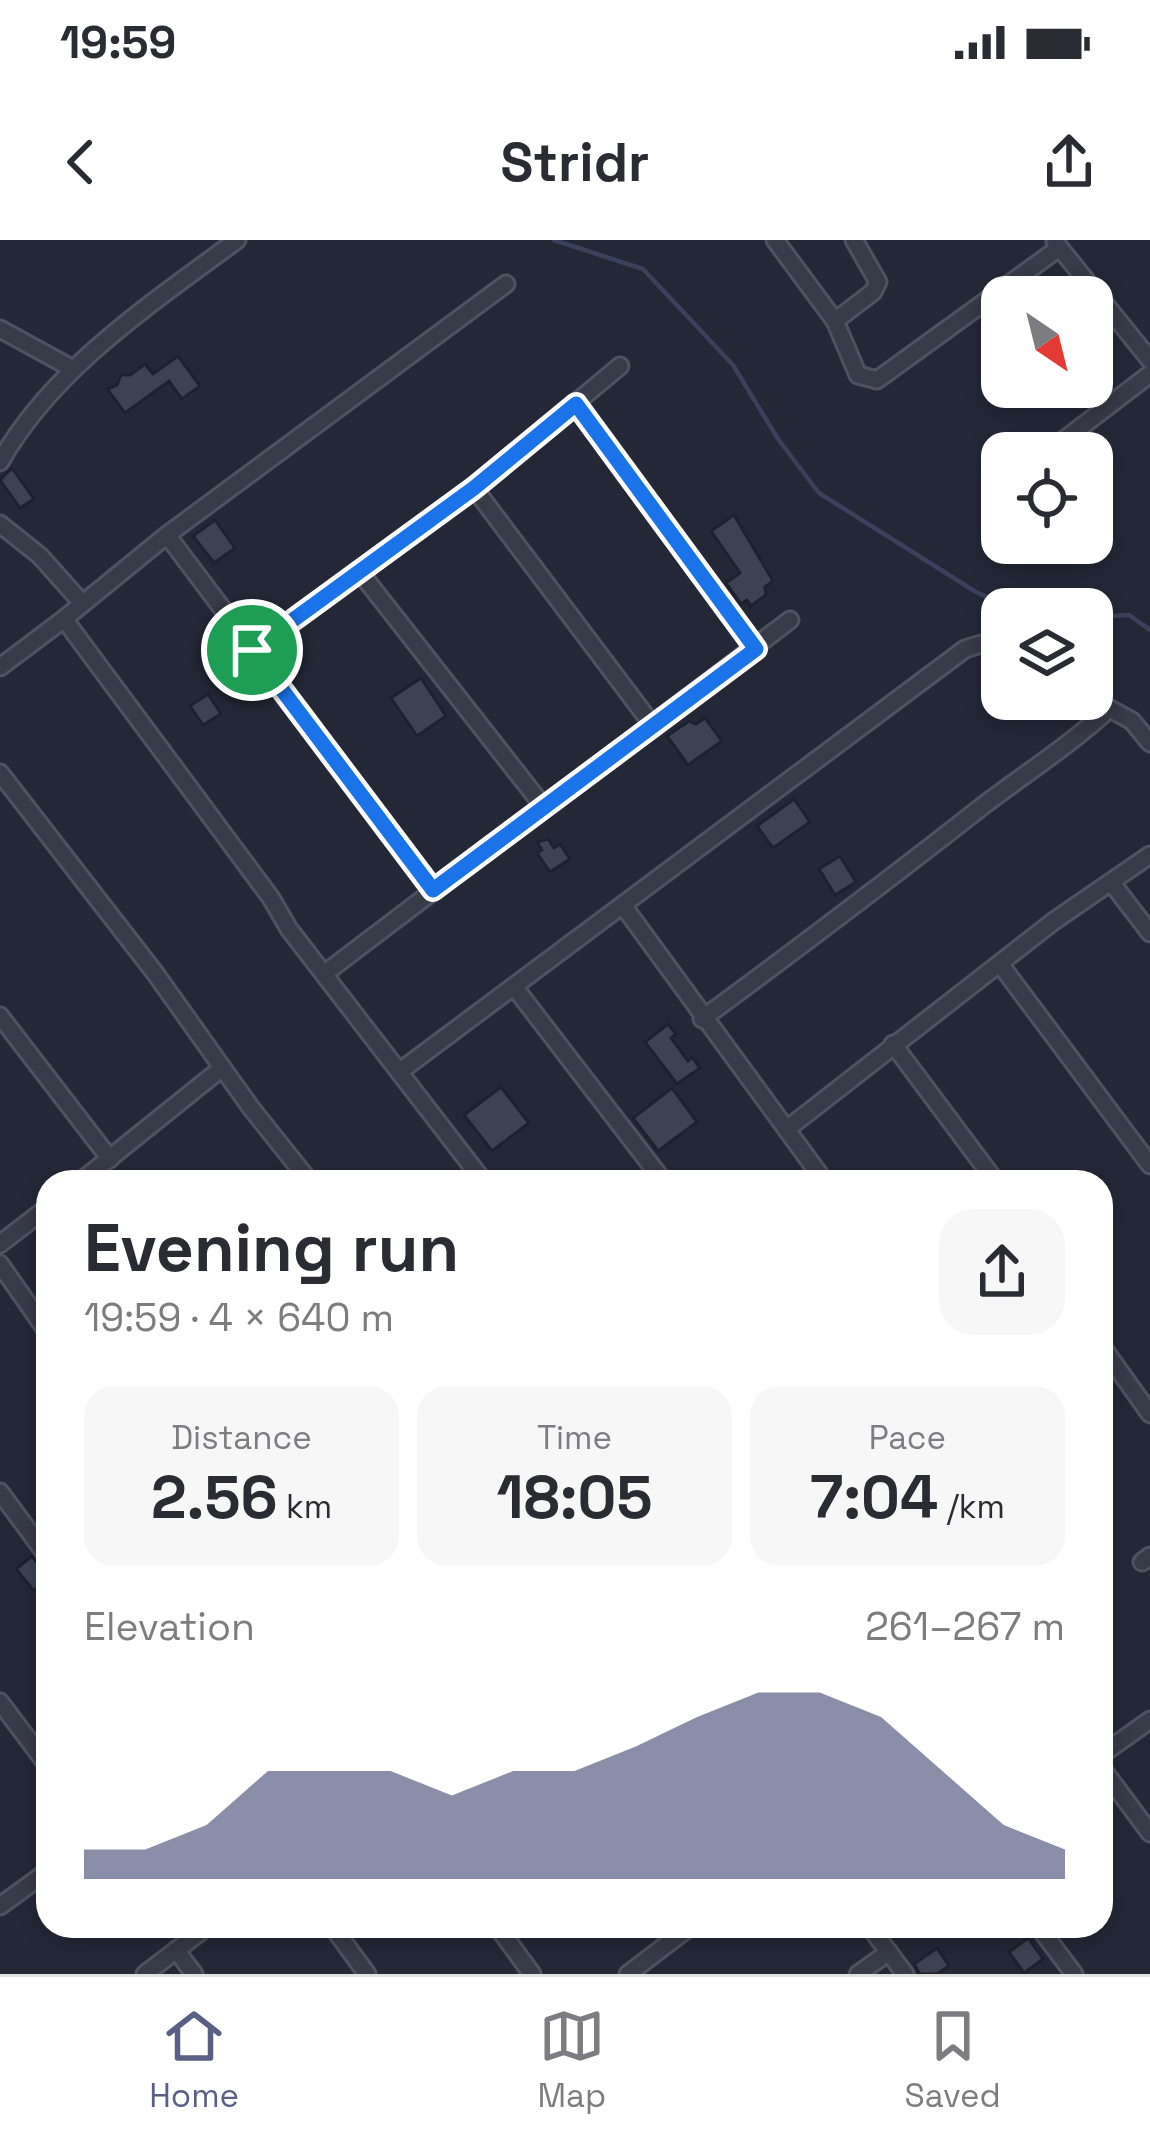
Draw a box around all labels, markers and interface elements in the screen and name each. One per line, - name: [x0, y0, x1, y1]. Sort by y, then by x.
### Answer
- text: 19:59: [60, 14, 176, 71]
- text: Stridr: [501, 128, 649, 197]
- icon: back: [48, 129, 114, 195]
- icon: share: [1036, 129, 1102, 195]
- north arrow: [981, 276, 1113, 408]
- map controls: [981, 276, 1113, 720]
- button: locate: [981, 432, 1113, 564]
- button: layers: [981, 588, 1113, 720]
- pin: [201, 599, 303, 701]
- icon: arrive: [219, 617, 285, 683]
- text: Evening run: [84, 1206, 459, 1290]
- button: share: [939, 1209, 1065, 1335]
- text: 19:59 · 4 × 640 m: [84, 1293, 394, 1342]
- text: Distance: [171, 1417, 312, 1459]
- text: Time: [537, 1417, 612, 1459]
- text: Pace: [869, 1417, 946, 1459]
- text: 2.56: [151, 1459, 277, 1536]
- text: 18:05: [497, 1459, 652, 1536]
- text: 7:04: [810, 1459, 938, 1536]
- text: km: [277, 1486, 332, 1528]
- text: /km: [938, 1486, 1005, 1528]
- text: Elevation: [84, 1602, 255, 1651]
- text: 261–267 m: [865, 1602, 1065, 1651]
- tab: Home: [149, 2003, 239, 2117]
- tab: Map: [537, 2003, 606, 2117]
- tab: Saved: [905, 2003, 1001, 2117]

